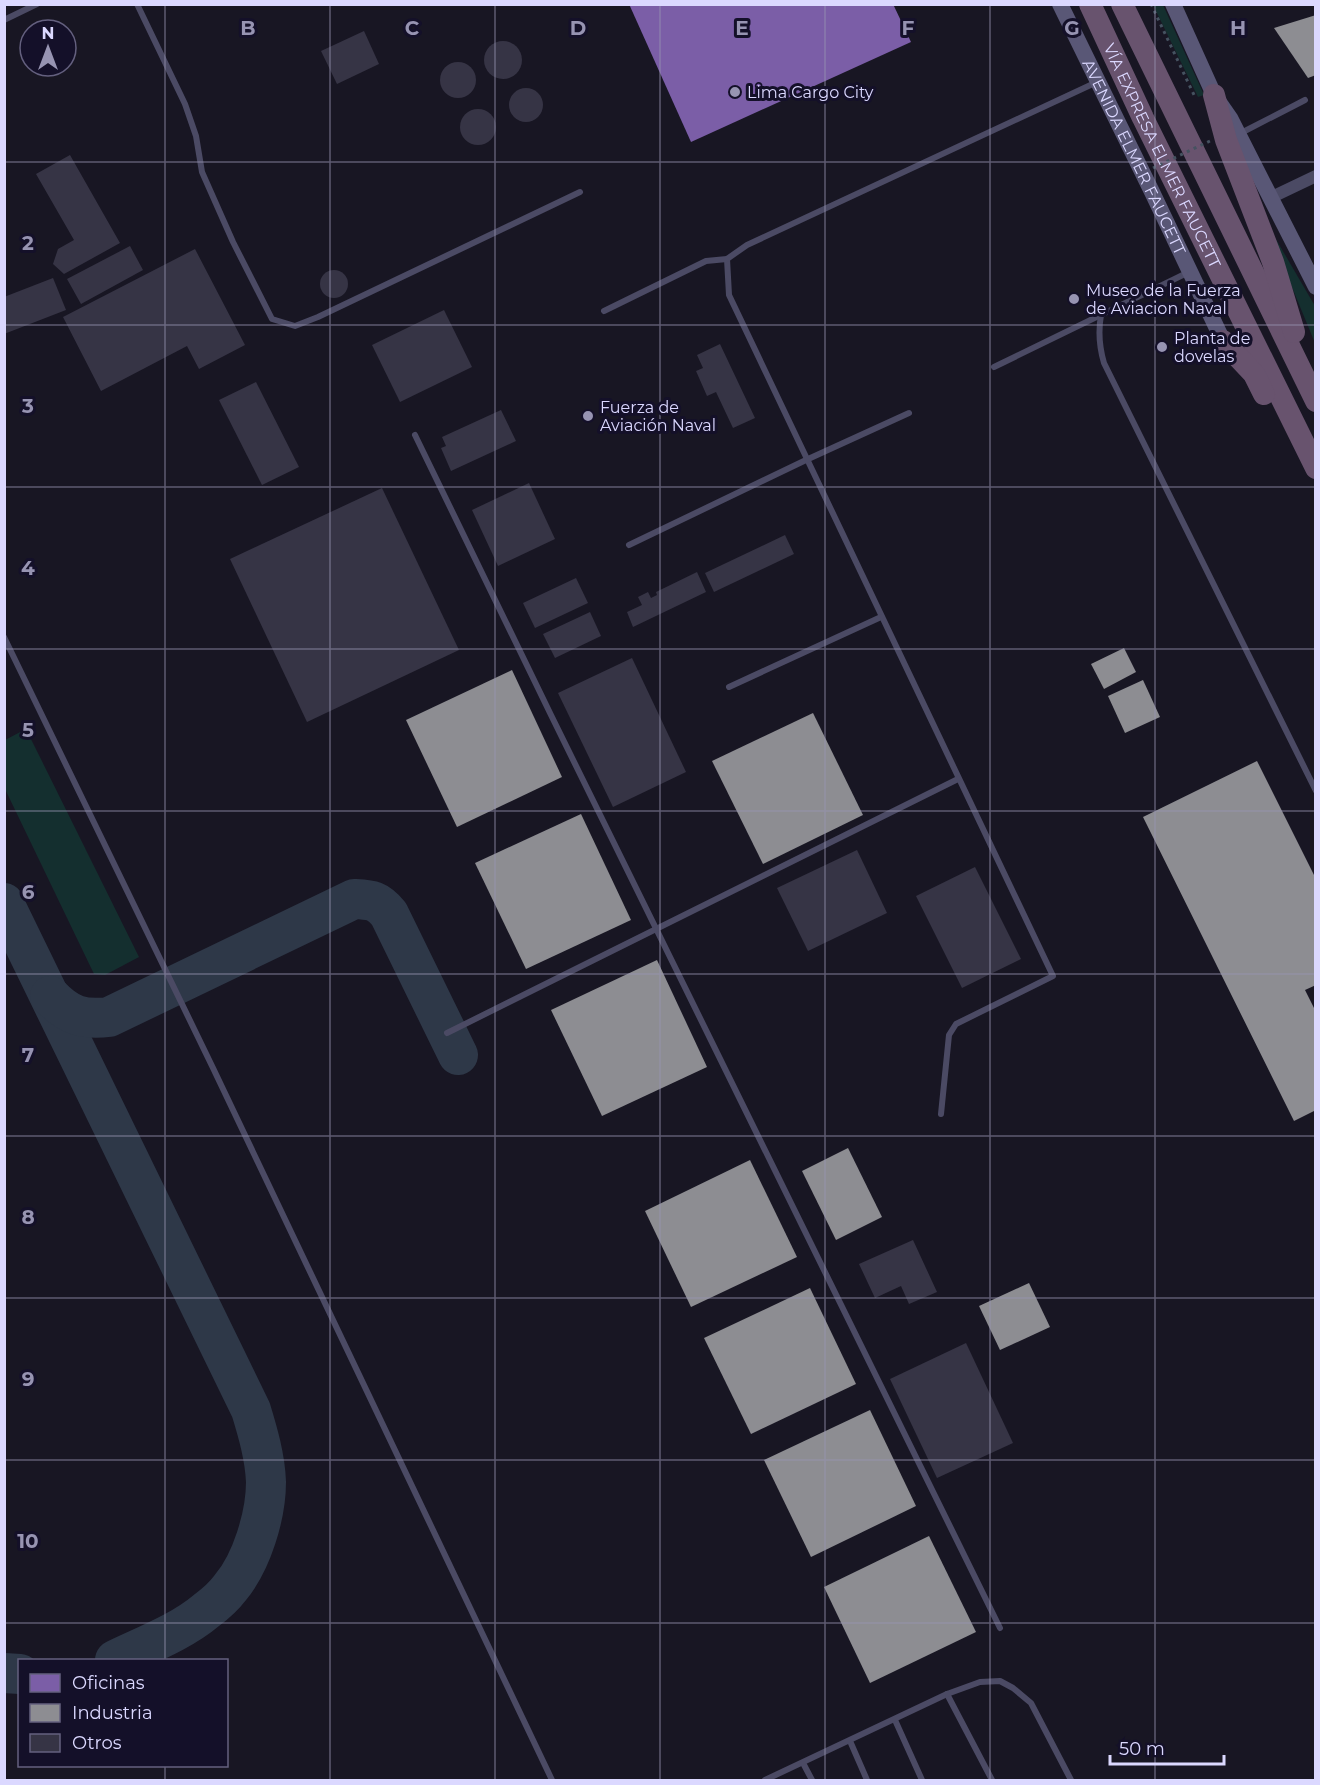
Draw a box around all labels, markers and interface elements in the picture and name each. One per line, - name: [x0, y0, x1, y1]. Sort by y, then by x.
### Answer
- text: B: [240, 16, 256, 40]
- text: C: [405, 16, 420, 40]
- text: D: [570, 16, 586, 40]
- text: E: [735, 16, 749, 40]
- text: F: [902, 16, 915, 40]
- text: G: [1064, 16, 1080, 40]
- text: H: [1230, 16, 1246, 40]
- north arrow: [18, 18, 78, 78]
- text: N: [42, 24, 54, 43]
- street label: VÍA EXPRESA ELMER FAUCETT: [1100, 40, 1225, 272]
- street label: AVENIDA ELMER FAUCETT: [1078, 56, 1190, 259]
- place label: Lima Cargo City: [747, 83, 874, 102]
- marker: Lima Cargo City: [728, 85, 742, 99]
- text: 2: [22, 231, 34, 255]
- place label: Museo de la Fuerza de Aviacion Naval: [1086, 281, 1241, 318]
- marker: Museo de la Fuerza de Aviacion Naval: [1067, 292, 1081, 306]
- place label: Planta de dovelas: [1174, 329, 1250, 366]
- marker: Planta de dovelas: [1155, 340, 1169, 354]
- text: 3: [21, 394, 34, 418]
- place label: Fuerza de Aviación Naval: [600, 398, 716, 435]
- marker: Fuerza de Aviación Naval: [581, 409, 595, 423]
- text: 4: [21, 556, 35, 580]
- text: 5: [22, 718, 34, 742]
- text: 6: [22, 880, 35, 904]
- text: 7: [22, 1043, 34, 1067]
- text: 8: [21, 1205, 35, 1229]
- text: 9: [22, 1367, 34, 1391]
- text: 10: [17, 1529, 39, 1553]
- legend: [18, 1659, 228, 1767]
- text: Oficinas: [72, 1672, 145, 1694]
- text: Industria: [72, 1702, 153, 1724]
- scale bar: [1110, 1728, 1224, 1766]
- text: Otros: [72, 1732, 122, 1754]
- text: 50 m: [1119, 1738, 1165, 1760]

